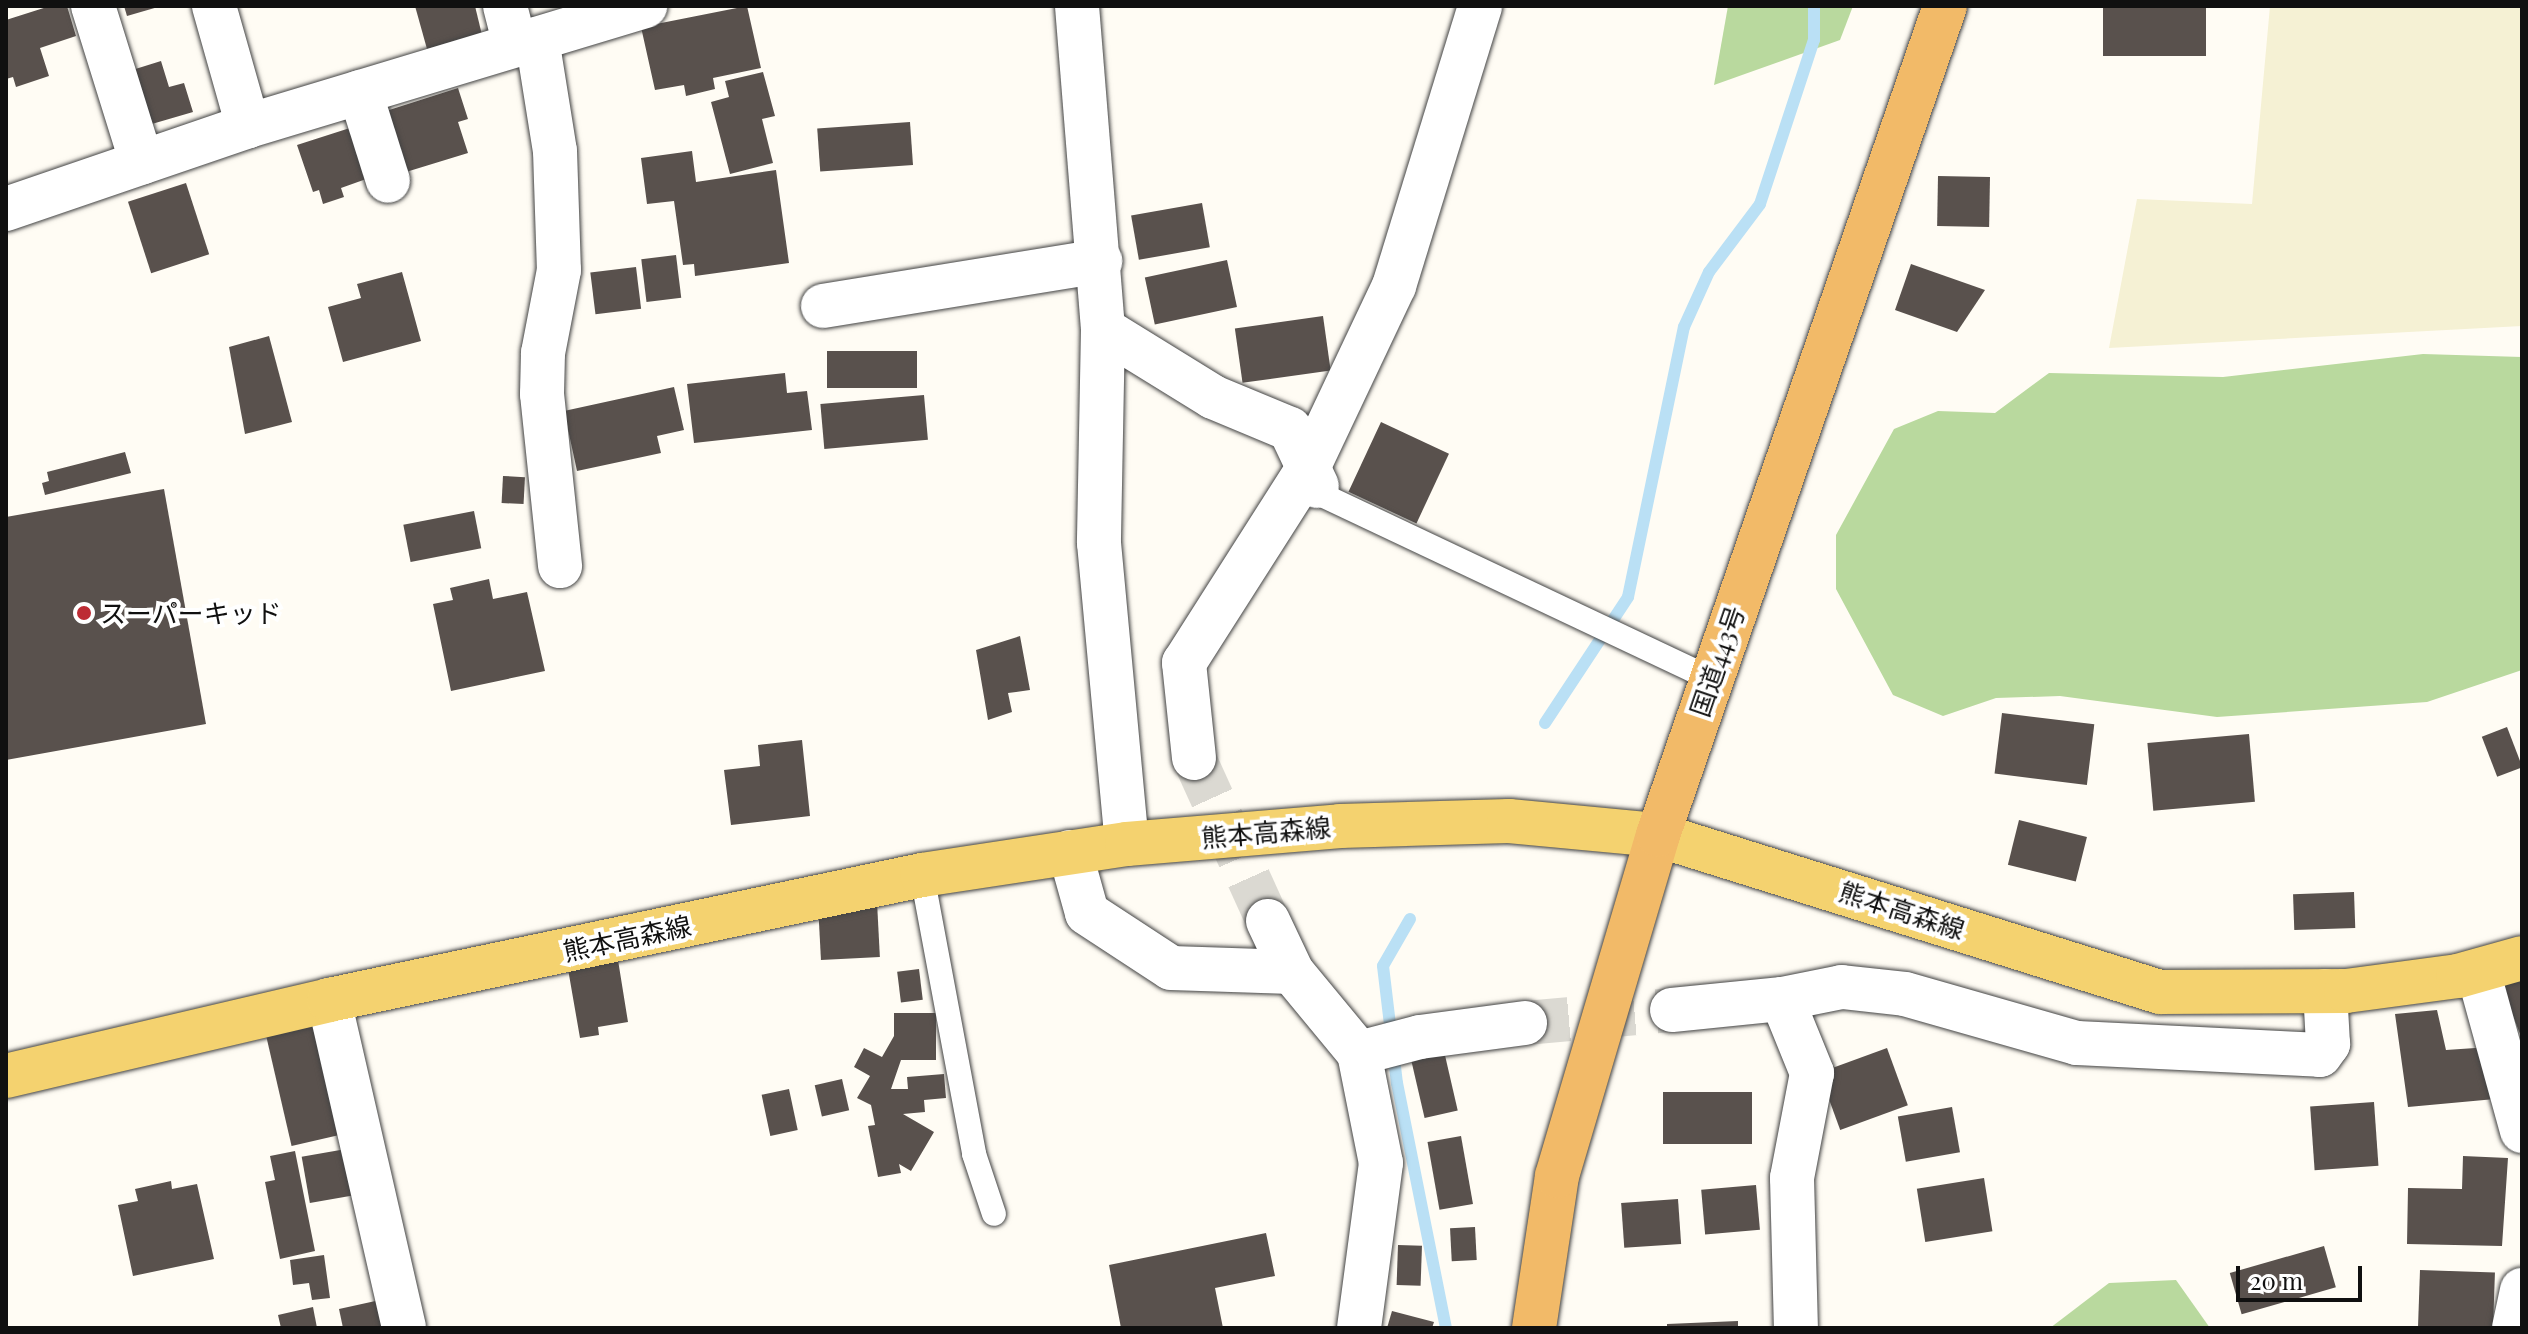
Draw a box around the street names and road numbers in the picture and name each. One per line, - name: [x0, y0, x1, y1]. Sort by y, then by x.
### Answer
- street label: 国道443号: [1684, 602, 1750, 720]
- street label: 熊本高森線: [1200, 811, 1332, 853]
- street label: 熊本高森線: [1835, 875, 1969, 945]
- street label: 熊本高森線: [560, 909, 694, 967]

